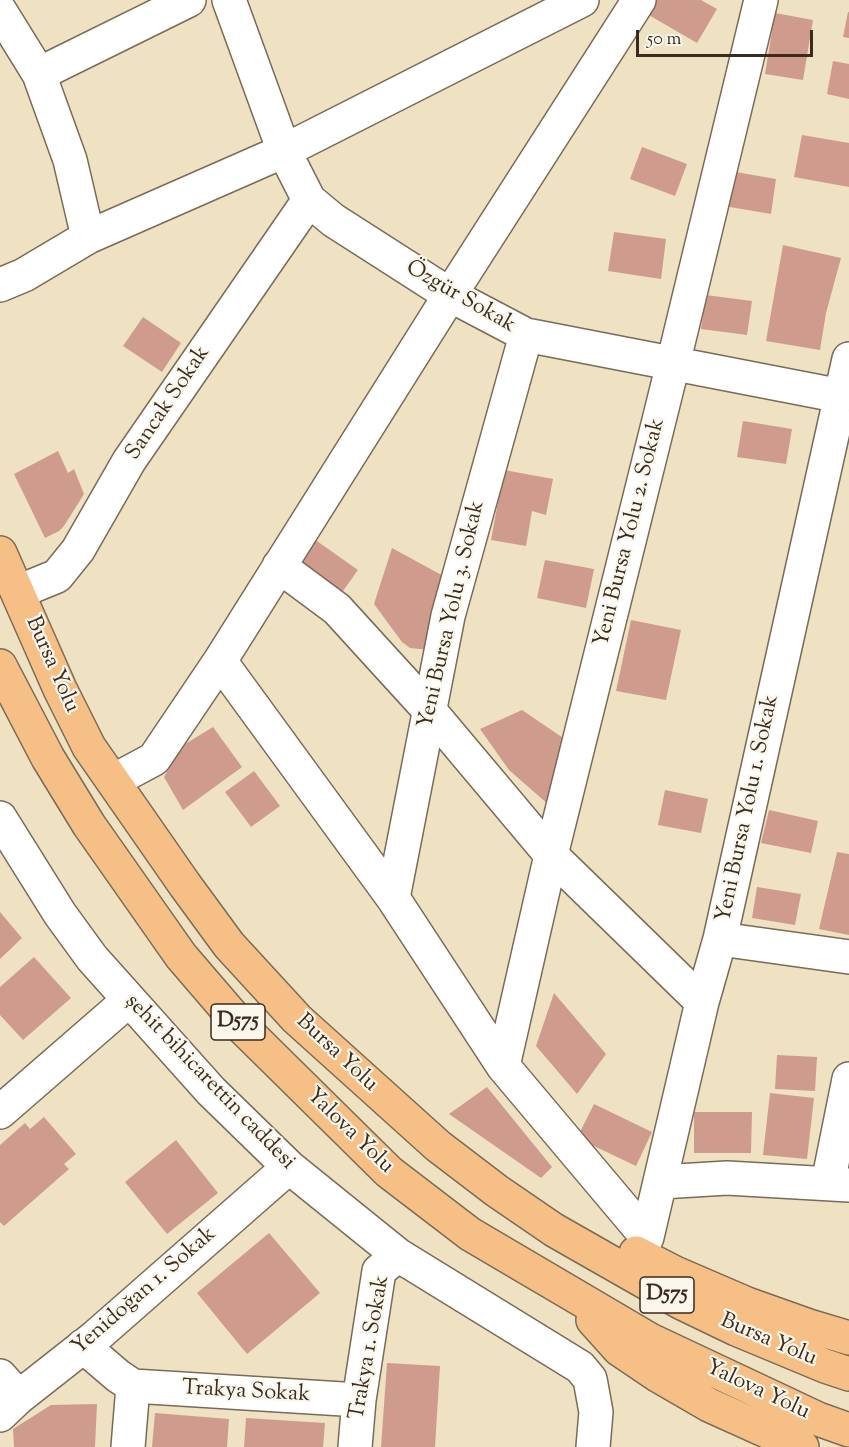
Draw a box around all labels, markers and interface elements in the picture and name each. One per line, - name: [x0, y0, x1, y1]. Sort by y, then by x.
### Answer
- scale bar: [639, 18, 816, 56]
- text: 50 m: [647, 27, 681, 53]
- street label: Özgür Sokak: [400, 256, 520, 340]
- street label: Sancak Sokak: [121, 342, 217, 466]
- street label: Yeni Bursa Yolu 2. Sokak: [590, 416, 672, 650]
- street label: Yeni Bursa Yolu 3. Sokak: [414, 499, 492, 731]
- street label: Bursa Yolu: [18, 613, 84, 717]
- street label: Yeni Bursa Yolu 1. Sokak: [712, 693, 786, 925]
- street label: şehit bihicarettin caddesi: [118, 990, 300, 1176]
- road number: D575: [211, 1004, 265, 1040]
- street label: Bursa Yolu: [290, 1009, 382, 1099]
- street label: Yalova Yolu: [300, 1084, 398, 1180]
- street label: Yenidoğan 1. Sokak: [67, 1222, 223, 1362]
- street label: Trakya 1. Sokak: [345, 1274, 397, 1422]
- road number: D575: [640, 1277, 694, 1313]
- street label: Bursa Yolu: [716, 1309, 820, 1373]
- street label: Yalova Yolu: [701, 1355, 813, 1427]
- street label: Trakya Sokak: [181, 1376, 311, 1410]

